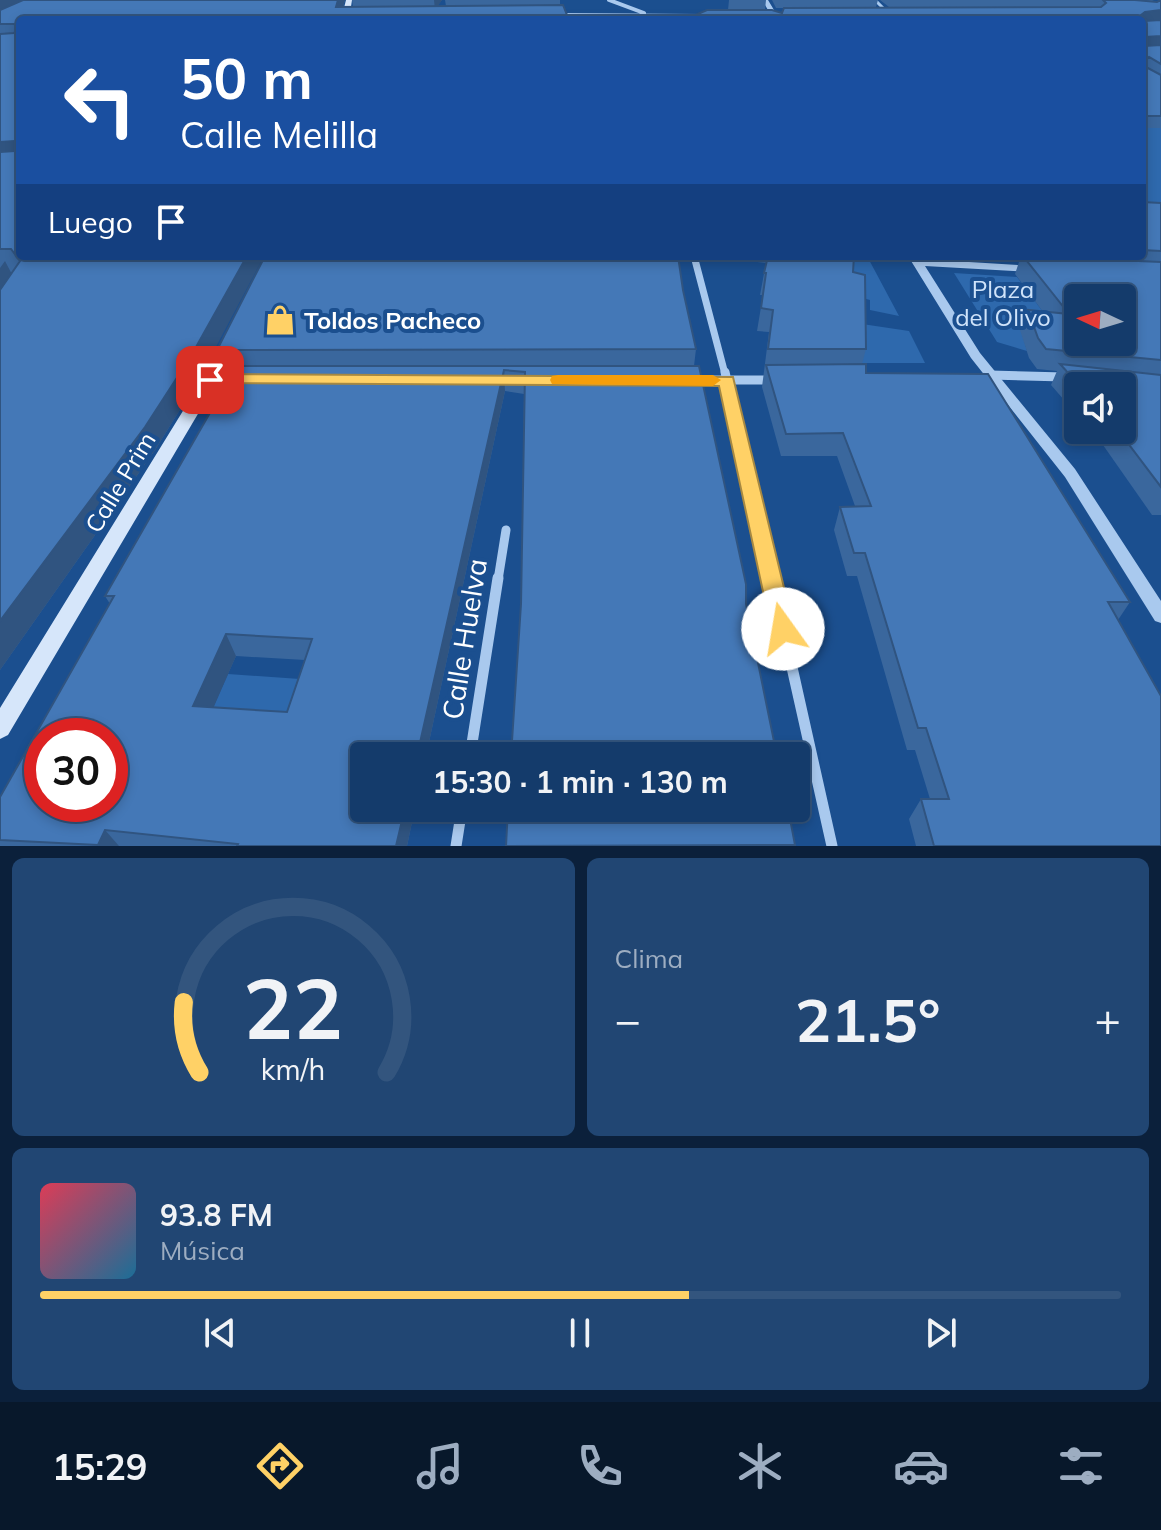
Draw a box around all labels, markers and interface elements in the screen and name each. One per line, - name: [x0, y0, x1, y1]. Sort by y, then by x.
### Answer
- text: 50 m: [180, 43, 313, 113]
- icon: left: [48, 48, 152, 152]
- text: Calle Melilla: [180, 112, 378, 157]
- icon: arrive: [149, 200, 193, 244]
- text: Luego: [48, 203, 133, 241]
- park label: Plaza del Olivo: [955, 274, 1051, 332]
- north arrow: [1064, 284, 1136, 356]
- map controls: [1064, 284, 1136, 444]
- shop icon: Toldos Pacheco: [263, 303, 297, 337]
- place label: Toldos Pacheco: [304, 305, 481, 335]
- pin: [176, 346, 244, 414]
- icon: arrive: [188, 358, 232, 402]
- button: sound: [1064, 372, 1136, 444]
- street label: Calle Prim: [78, 426, 162, 538]
- street label: Calle Huelva: [434, 556, 494, 722]
- position arrow: [741, 587, 825, 671]
- speed limit sign: 30: [24, 718, 128, 822]
- text: 15:30 · 1 min · 130 m: [432, 763, 728, 801]
- text: Clima: [615, 942, 683, 975]
- text: 22: [243, 955, 343, 1060]
- text: 21.5°: [795, 982, 941, 1057]
- text: −: [615, 992, 641, 1047]
- text: +: [1095, 992, 1121, 1047]
- text: km/h: [261, 1051, 326, 1087]
- text: 93.8 FM: [160, 1196, 273, 1234]
- text: Música: [160, 1234, 245, 1267]
- icon: previous: [198, 1311, 242, 1355]
- icon: pause: [558, 1311, 602, 1355]
- icon: next: [919, 1311, 963, 1355]
- icon: directions: [252, 1438, 308, 1494]
- icon: music: [412, 1438, 468, 1494]
- icon: phone: [572, 1438, 628, 1494]
- icon: climate: [732, 1438, 788, 1494]
- icon: car: [893, 1438, 949, 1494]
- icon: filters: [1053, 1438, 1109, 1494]
- text: 15:29: [52, 1444, 147, 1489]

